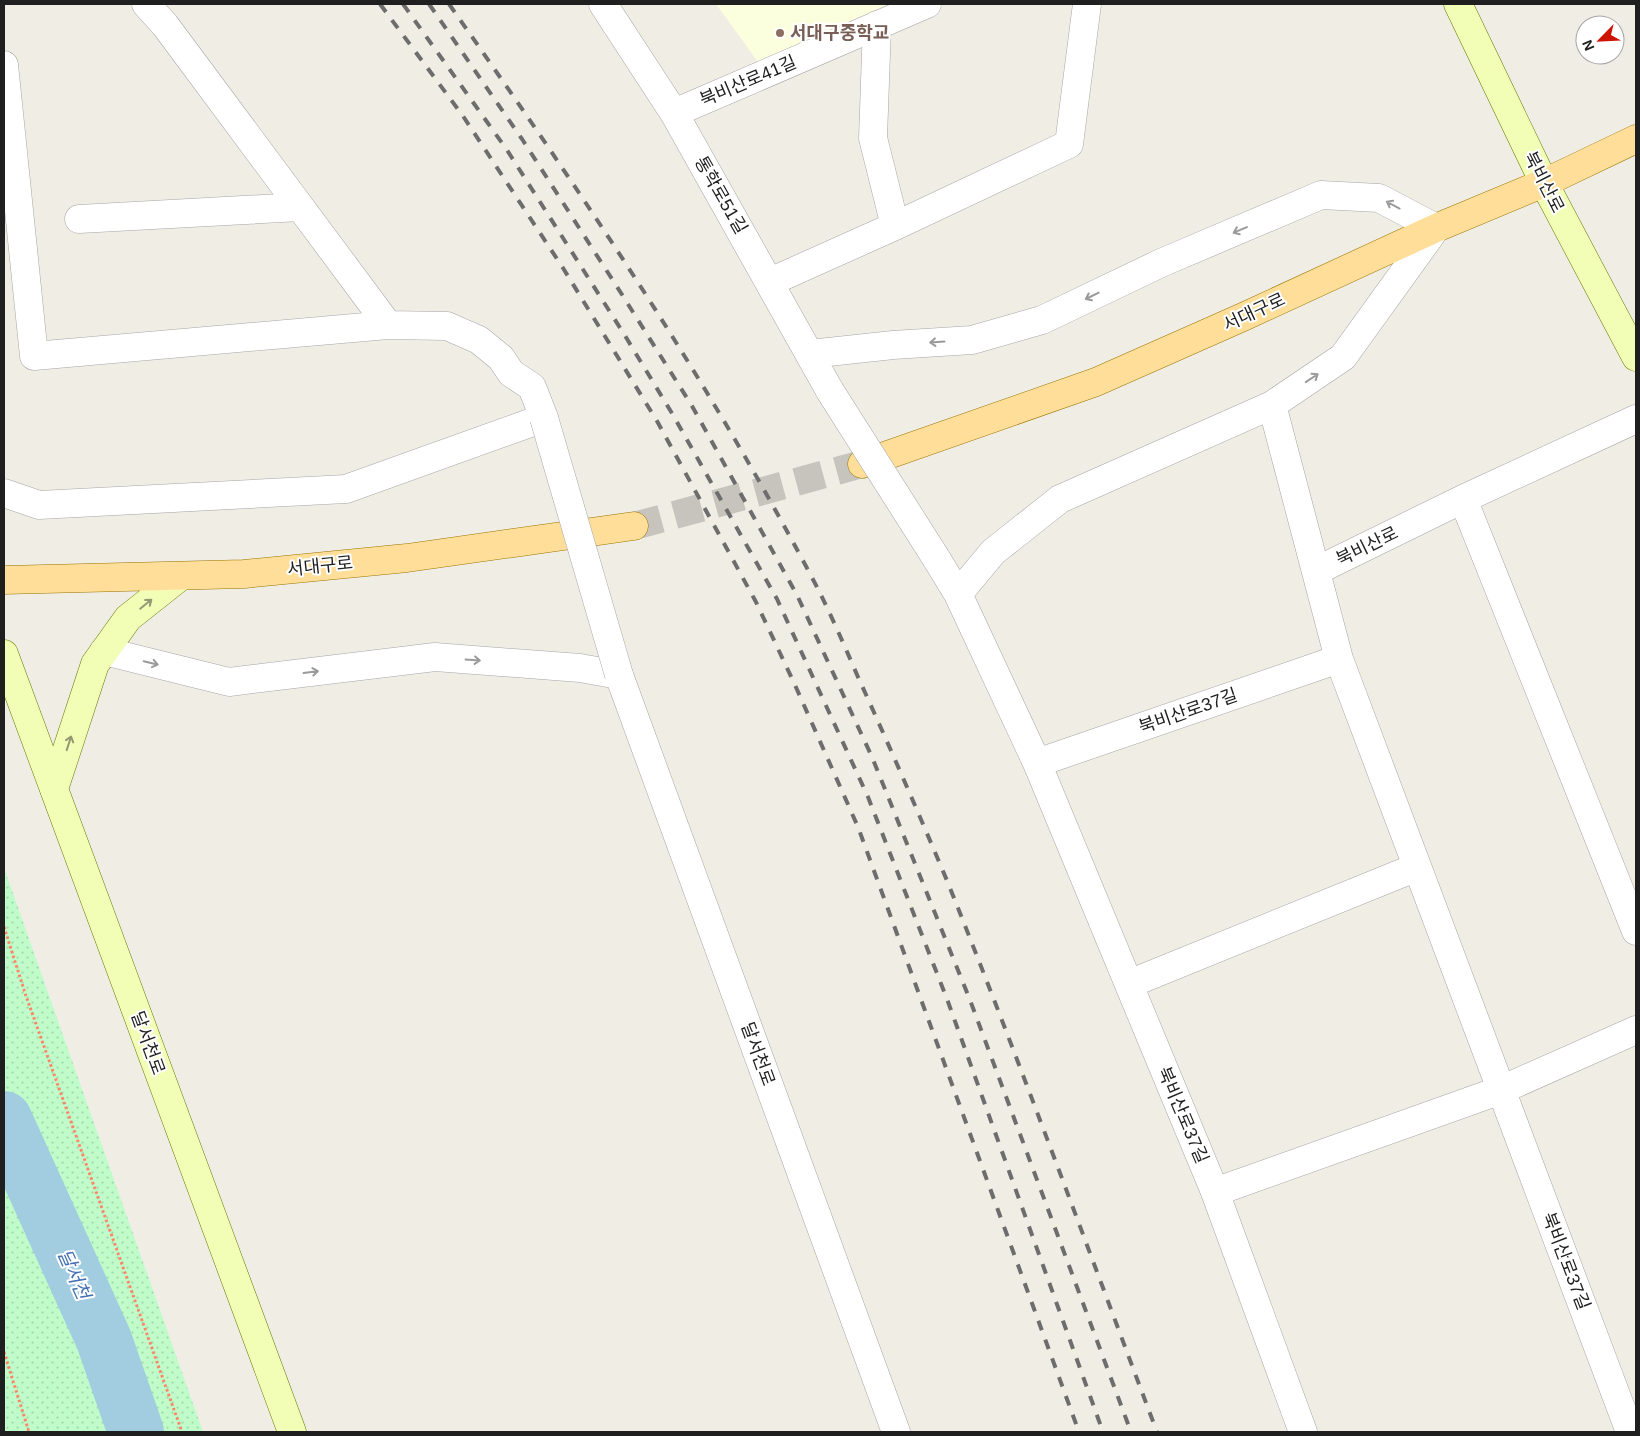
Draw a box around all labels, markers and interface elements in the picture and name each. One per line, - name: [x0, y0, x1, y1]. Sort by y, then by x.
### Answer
- north arrow: [1575, 15, 1625, 65]
- place label: 서대구중학교: [790, 23, 889, 43]
- marker: 서대구중학교: [774, 27, 786, 39]
- text: N: [1579, 37, 1597, 53]
- street label: 북비산로41길: [697, 52, 799, 110]
- street label: 북비산로: [1520, 148, 1568, 216]
- street label: 통학로51길: [691, 153, 751, 237]
- one-way arrow: [1386, 200, 1401, 209]
- one-way arrow: [1233, 226, 1248, 236]
- street label: 서대구로: [1220, 289, 1288, 335]
- one-way arrow: [1084, 292, 1099, 302]
- one-way arrow: [930, 337, 946, 347]
- one-way arrow: [1305, 373, 1319, 383]
- street label: 북비산로: [1333, 522, 1401, 570]
- street label: 서대구로: [286, 553, 354, 579]
- one-way arrow: [139, 598, 152, 609]
- one-way arrow: [464, 655, 480, 665]
- one-way arrow: [143, 659, 159, 668]
- one-way arrow: [303, 667, 319, 677]
- street label: 북비산로37길: [1136, 685, 1240, 737]
- one-way arrow: [65, 735, 75, 751]
- street label: 달서천로: [127, 1008, 169, 1078]
- street label: 달서천로: [737, 1019, 779, 1089]
- street label: 북비산로37길: [1154, 1064, 1212, 1166]
- street label: 북비산로37길: [1538, 1209, 1594, 1313]
- water label: 달서천: [54, 1246, 95, 1304]

